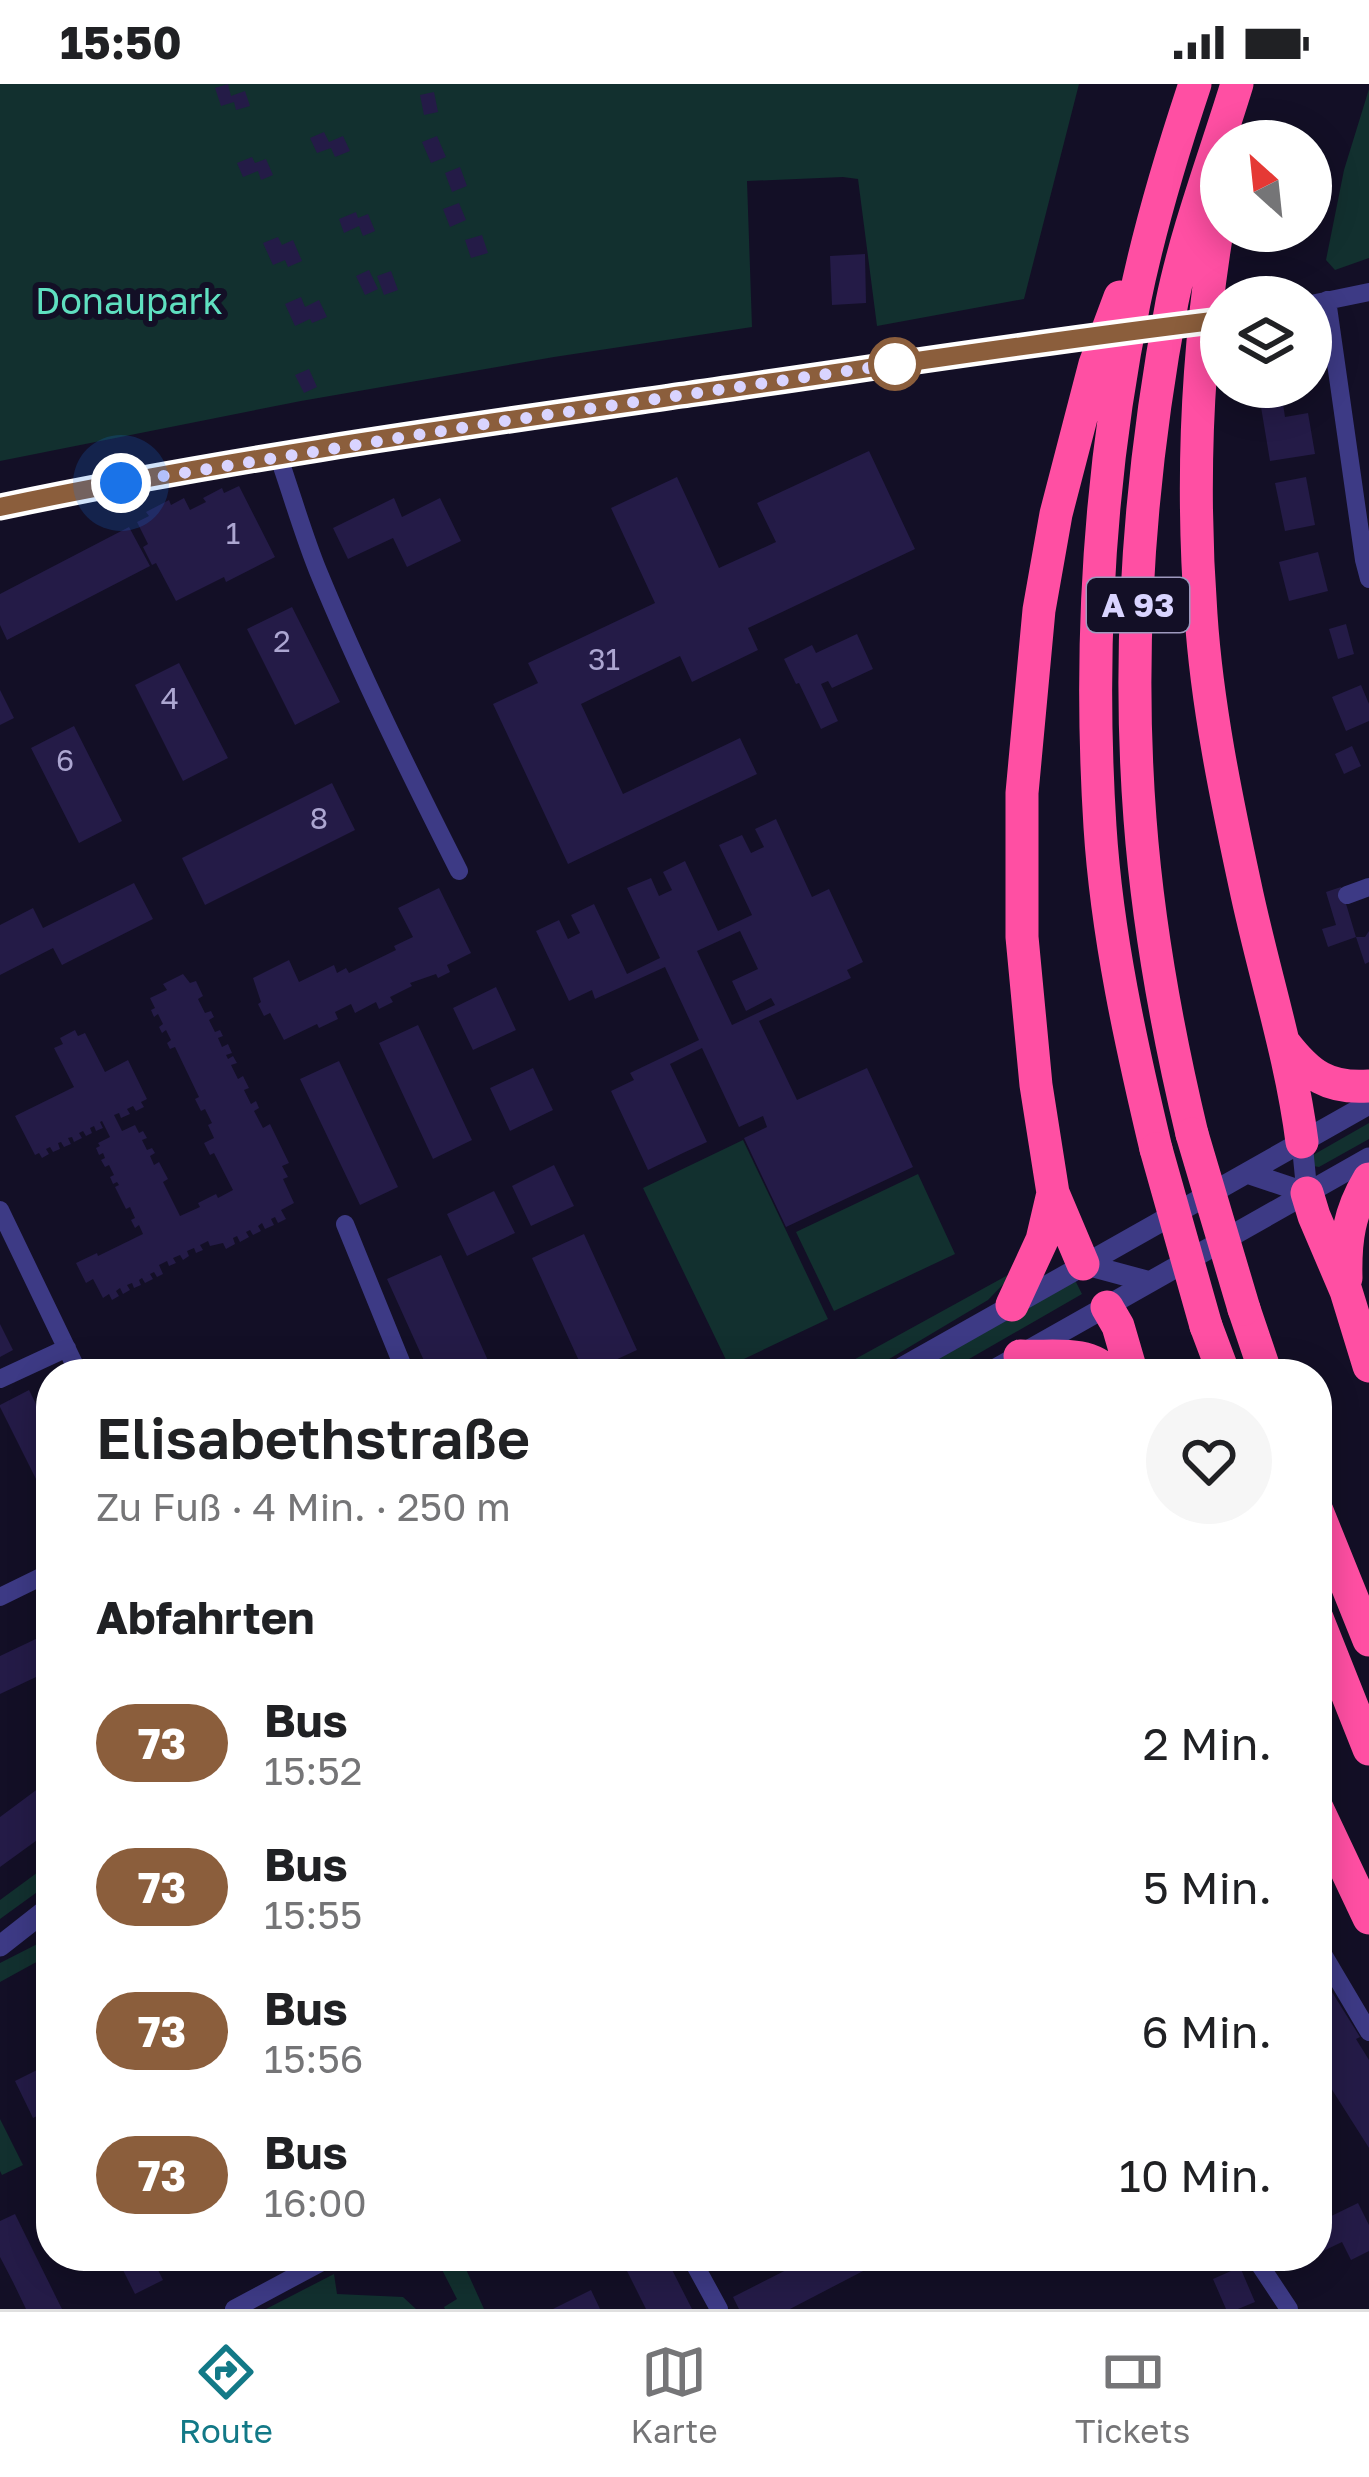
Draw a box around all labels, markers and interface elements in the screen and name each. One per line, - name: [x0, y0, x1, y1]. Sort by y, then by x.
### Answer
- text: 15:50: [60, 15, 182, 69]
- north arrow: [1200, 120, 1332, 252]
- map controls: [1200, 120, 1332, 408]
- button: layers: [1200, 276, 1332, 408]
- park label: Donaupark: [35, 279, 223, 322]
- unlabelled marker: [870, 339, 920, 389]
- your location: [91, 453, 151, 513]
- house number: 1: [226, 515, 240, 551]
- road number: A 93: [1087, 578, 1189, 632]
- house number: 2: [273, 623, 291, 659]
- house number: 31: [588, 641, 620, 677]
- house number: 4: [161, 680, 179, 716]
- house number: 6: [56, 742, 74, 778]
- house number: 8: [310, 800, 328, 836]
- button: heart: [1146, 1398, 1272, 1524]
- text: Elisabethstraße: [96, 1403, 530, 1472]
- text: Zu Fuß · 4 Min. · 250 m: [96, 1483, 511, 1530]
- text: Abfahrten: [96, 1590, 314, 1644]
- text: Bus: [264, 1693, 348, 1747]
- text: 2 Min.: [1143, 1716, 1272, 1770]
- text: 73: [138, 1718, 186, 1768]
- text: 15:52: [264, 1747, 362, 1794]
- text: Bus: [264, 1837, 348, 1891]
- text: 5 Min.: [1143, 1860, 1272, 1914]
- text: 73: [138, 1862, 186, 1912]
- text: 15:55: [264, 1891, 362, 1938]
- text: Bus: [264, 1981, 348, 2035]
- text: 6 Min.: [1142, 2004, 1272, 2058]
- text: 73: [138, 2006, 186, 2056]
- text: 15:56: [264, 2035, 363, 2082]
- text: Bus: [264, 2125, 348, 2179]
- text: 10 Min.: [1119, 2148, 1272, 2202]
- text: 73: [138, 2150, 186, 2200]
- text: 16:00: [264, 2179, 367, 2226]
- tab: Route: [179, 2339, 273, 2450]
- tab: Karte: [631, 2339, 718, 2450]
- tab: Tickets: [1075, 2339, 1190, 2450]

